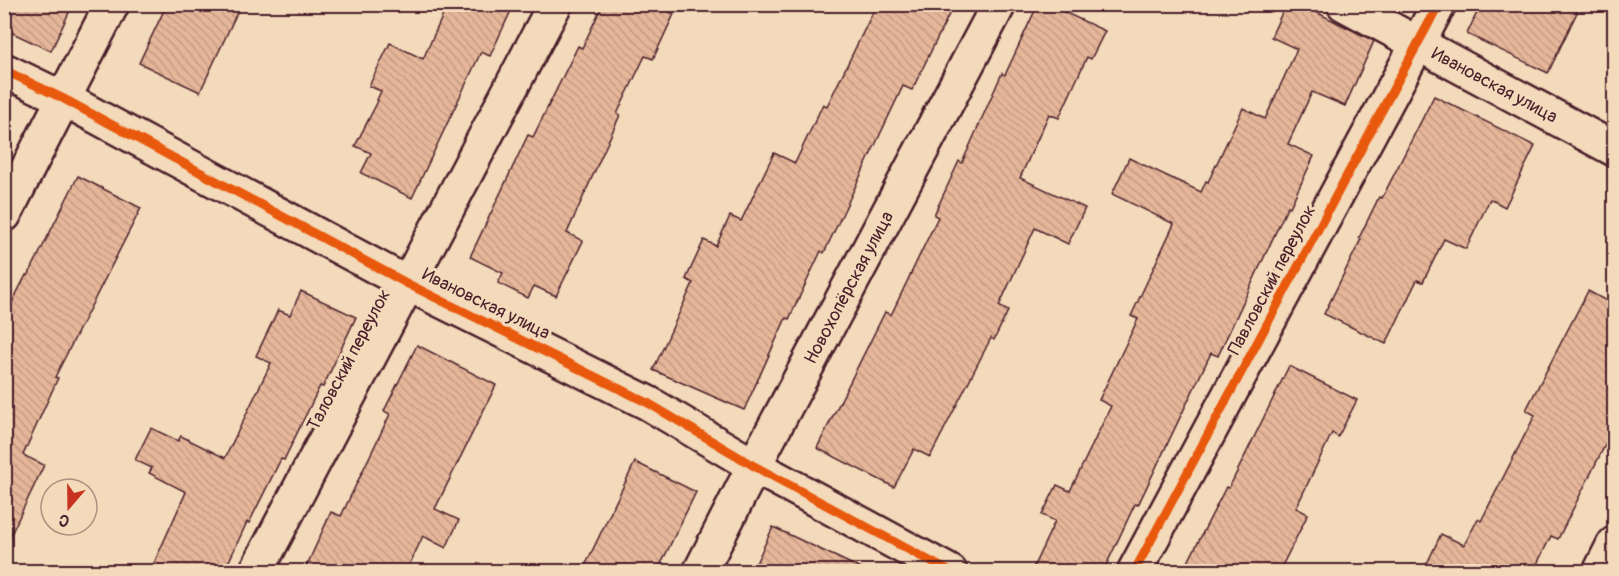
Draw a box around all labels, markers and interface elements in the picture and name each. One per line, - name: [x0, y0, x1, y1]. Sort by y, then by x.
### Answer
- street label: Ивановская улица: [1428, 42, 1562, 128]
- street label: Павловский переулок: [1223, 201, 1321, 359]
- street label: Новохопёрская улица: [799, 207, 899, 368]
- street label: Ивановская улица: [418, 263, 554, 345]
- street label: Таловский переулок: [302, 285, 396, 435]
- north arrow: [39, 477, 99, 537]
- text: С: [56, 509, 72, 531]

